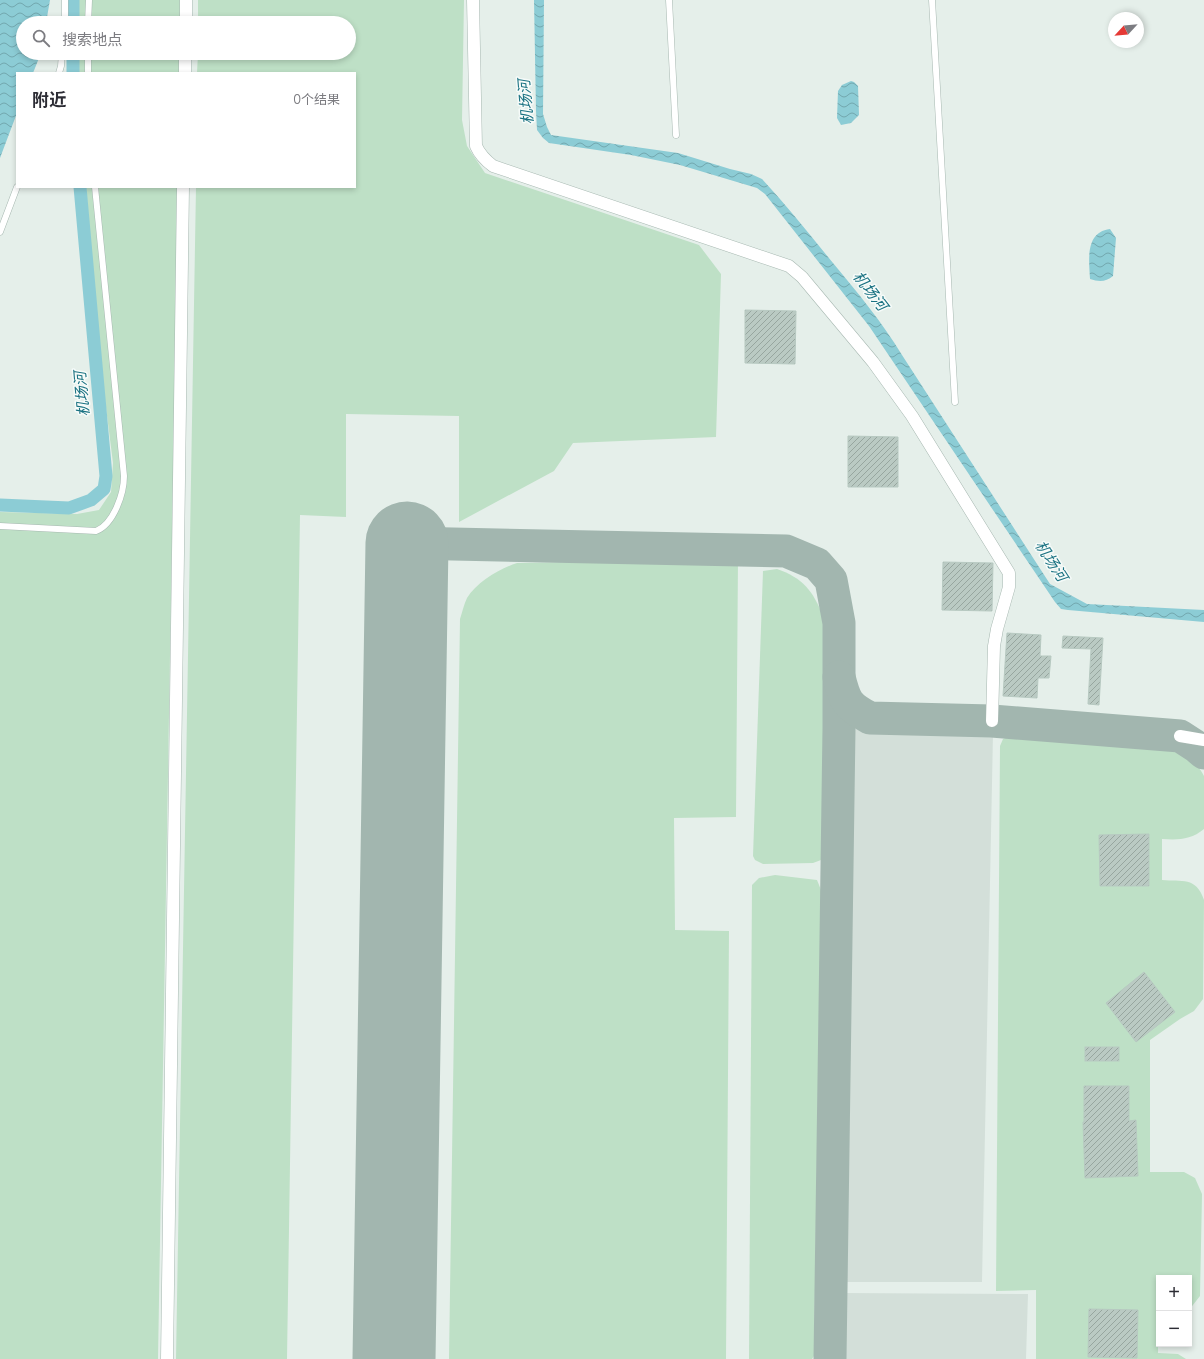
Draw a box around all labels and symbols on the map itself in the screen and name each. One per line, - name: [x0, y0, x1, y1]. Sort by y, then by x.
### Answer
- north arrow: [1108, 12, 1144, 48]
- water label: 机场河: [514, 76, 537, 125]
- water label: 机场河: [849, 267, 894, 317]
- water label: 机场河: [70, 368, 93, 417]
- water label: 机场河: [1031, 537, 1073, 587]

